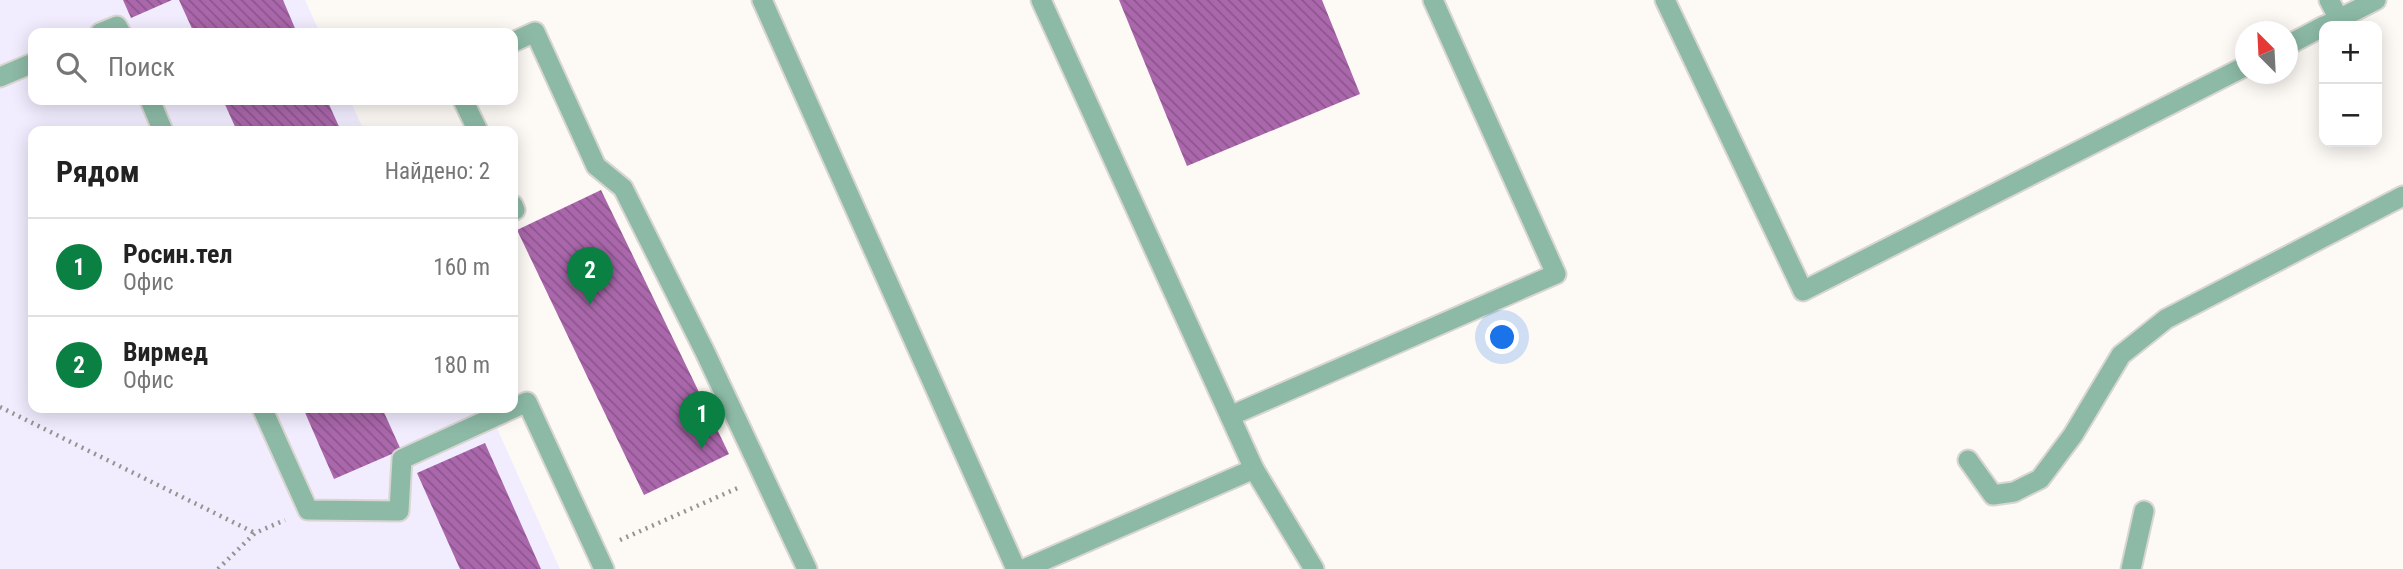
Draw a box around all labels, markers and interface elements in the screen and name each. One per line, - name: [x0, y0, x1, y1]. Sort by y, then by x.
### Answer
- north arrow: [2235, 21, 2298, 84]
- map controls: [2319, 21, 2382, 147]
- button: +: [2319, 21, 2382, 84]
- search box: [28, 28, 518, 105]
- icon: search: [52, 48, 90, 86]
- text: Поиск: [108, 52, 175, 82]
- button: −: [2319, 84, 2382, 147]
- text: Рядом: [56, 154, 140, 189]
- text: Найдено: 2: [385, 158, 490, 185]
- text: Росин.тел: [123, 239, 232, 269]
- pin: 2: [567, 247, 613, 305]
- text: 1: [73, 254, 85, 281]
- text: 160 m: [433, 254, 490, 281]
- text: Офис: [123, 269, 174, 296]
- your location: [1485, 320, 1519, 354]
- text: Вирмед: [123, 337, 208, 367]
- text: 2: [73, 352, 85, 379]
- text: 180 m: [433, 352, 490, 379]
- text: Офис: [123, 367, 174, 394]
- pin: 1: [679, 391, 725, 449]

